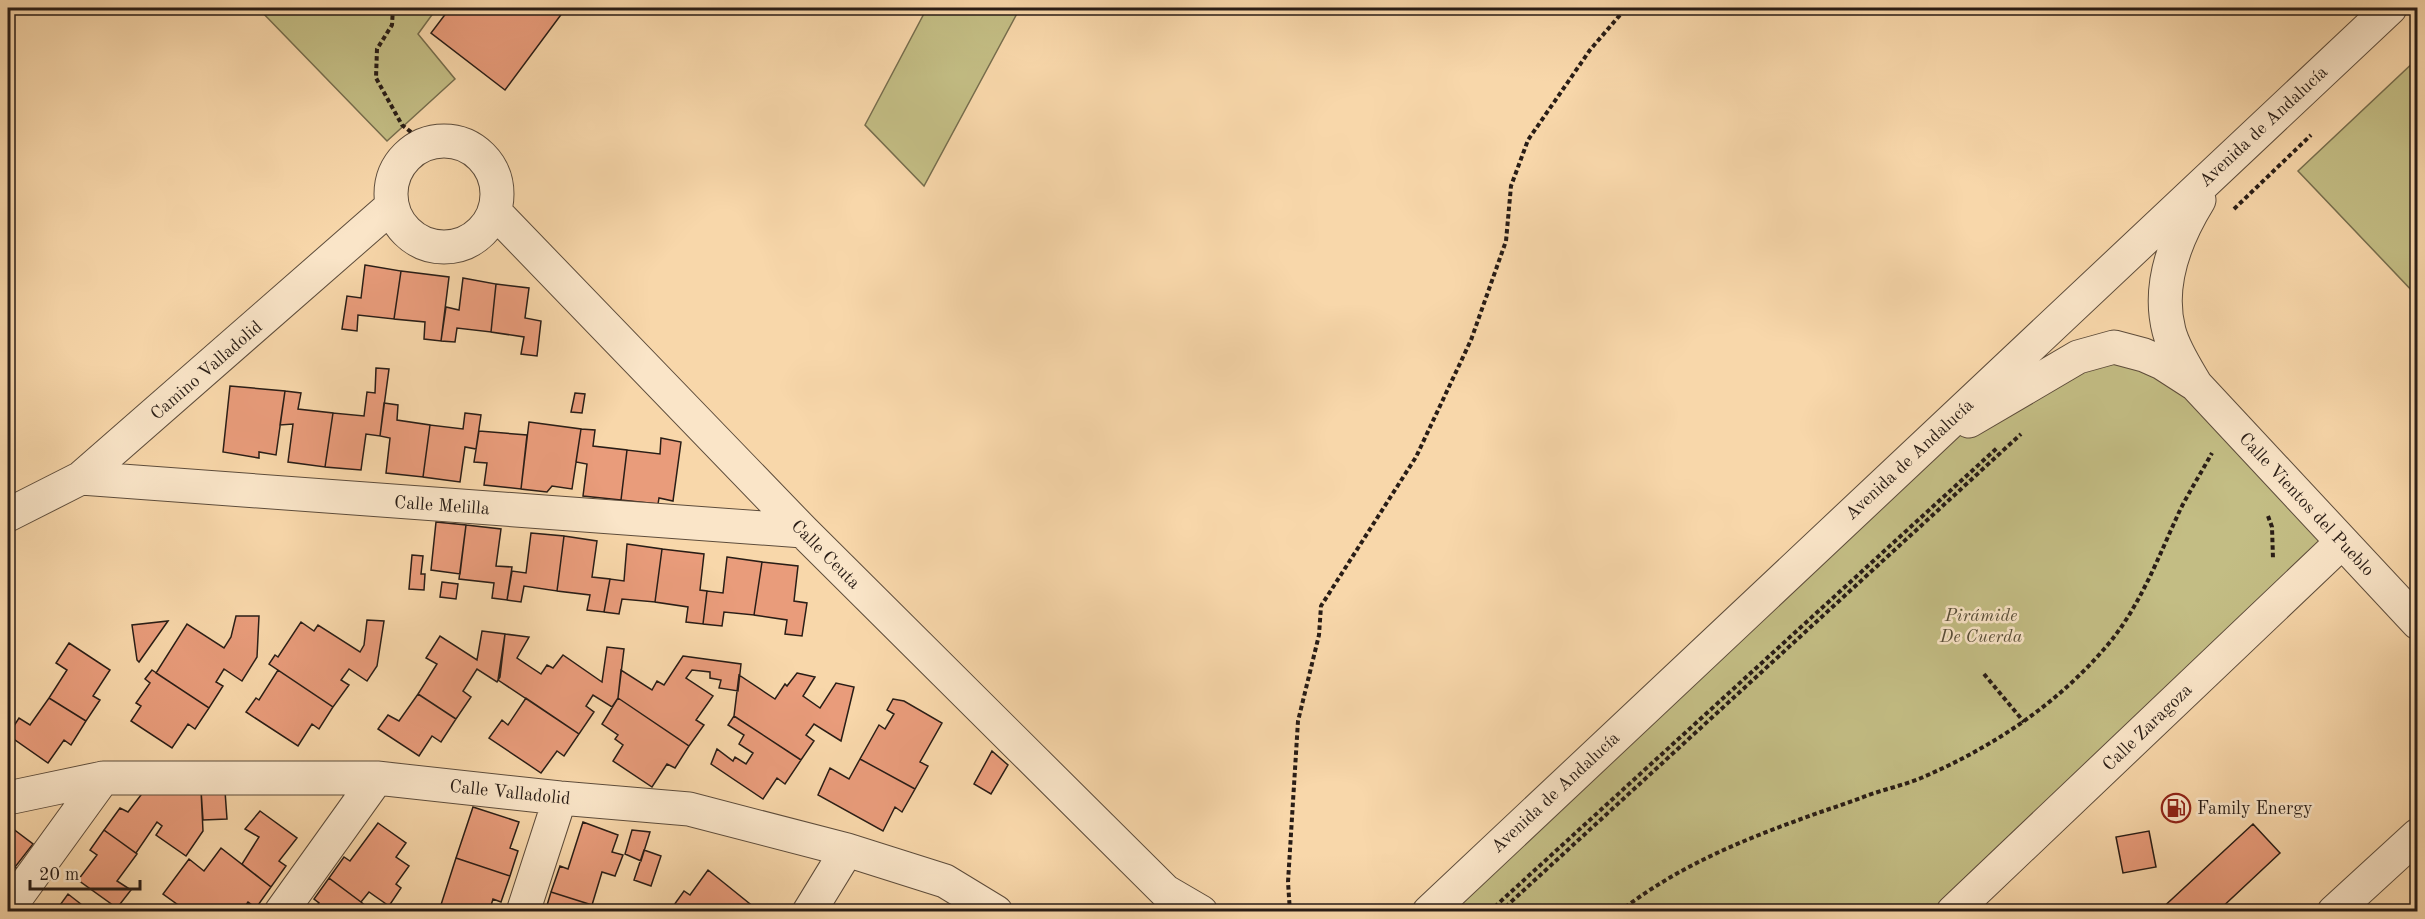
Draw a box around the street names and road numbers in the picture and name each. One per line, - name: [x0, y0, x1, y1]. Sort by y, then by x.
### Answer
- street label: Avenida de Andalucía: [2196, 63, 2331, 191]
- street label: Camino Valladolid: [147, 318, 266, 424]
- street label: Avenida de Andalucía: [1842, 396, 1977, 524]
- street label: Calle Vientos del Pueblo: [2235, 430, 2377, 580]
- street label: Calle Melilla: [394, 494, 490, 518]
- street label: Calle Ceuta: [787, 517, 863, 593]
- street label: Calle Zaragoza: [2100, 681, 2196, 775]
- street label: Avenida de Andalucía: [1488, 729, 1623, 857]
- street label: Calle Valladolid: [449, 778, 571, 808]

